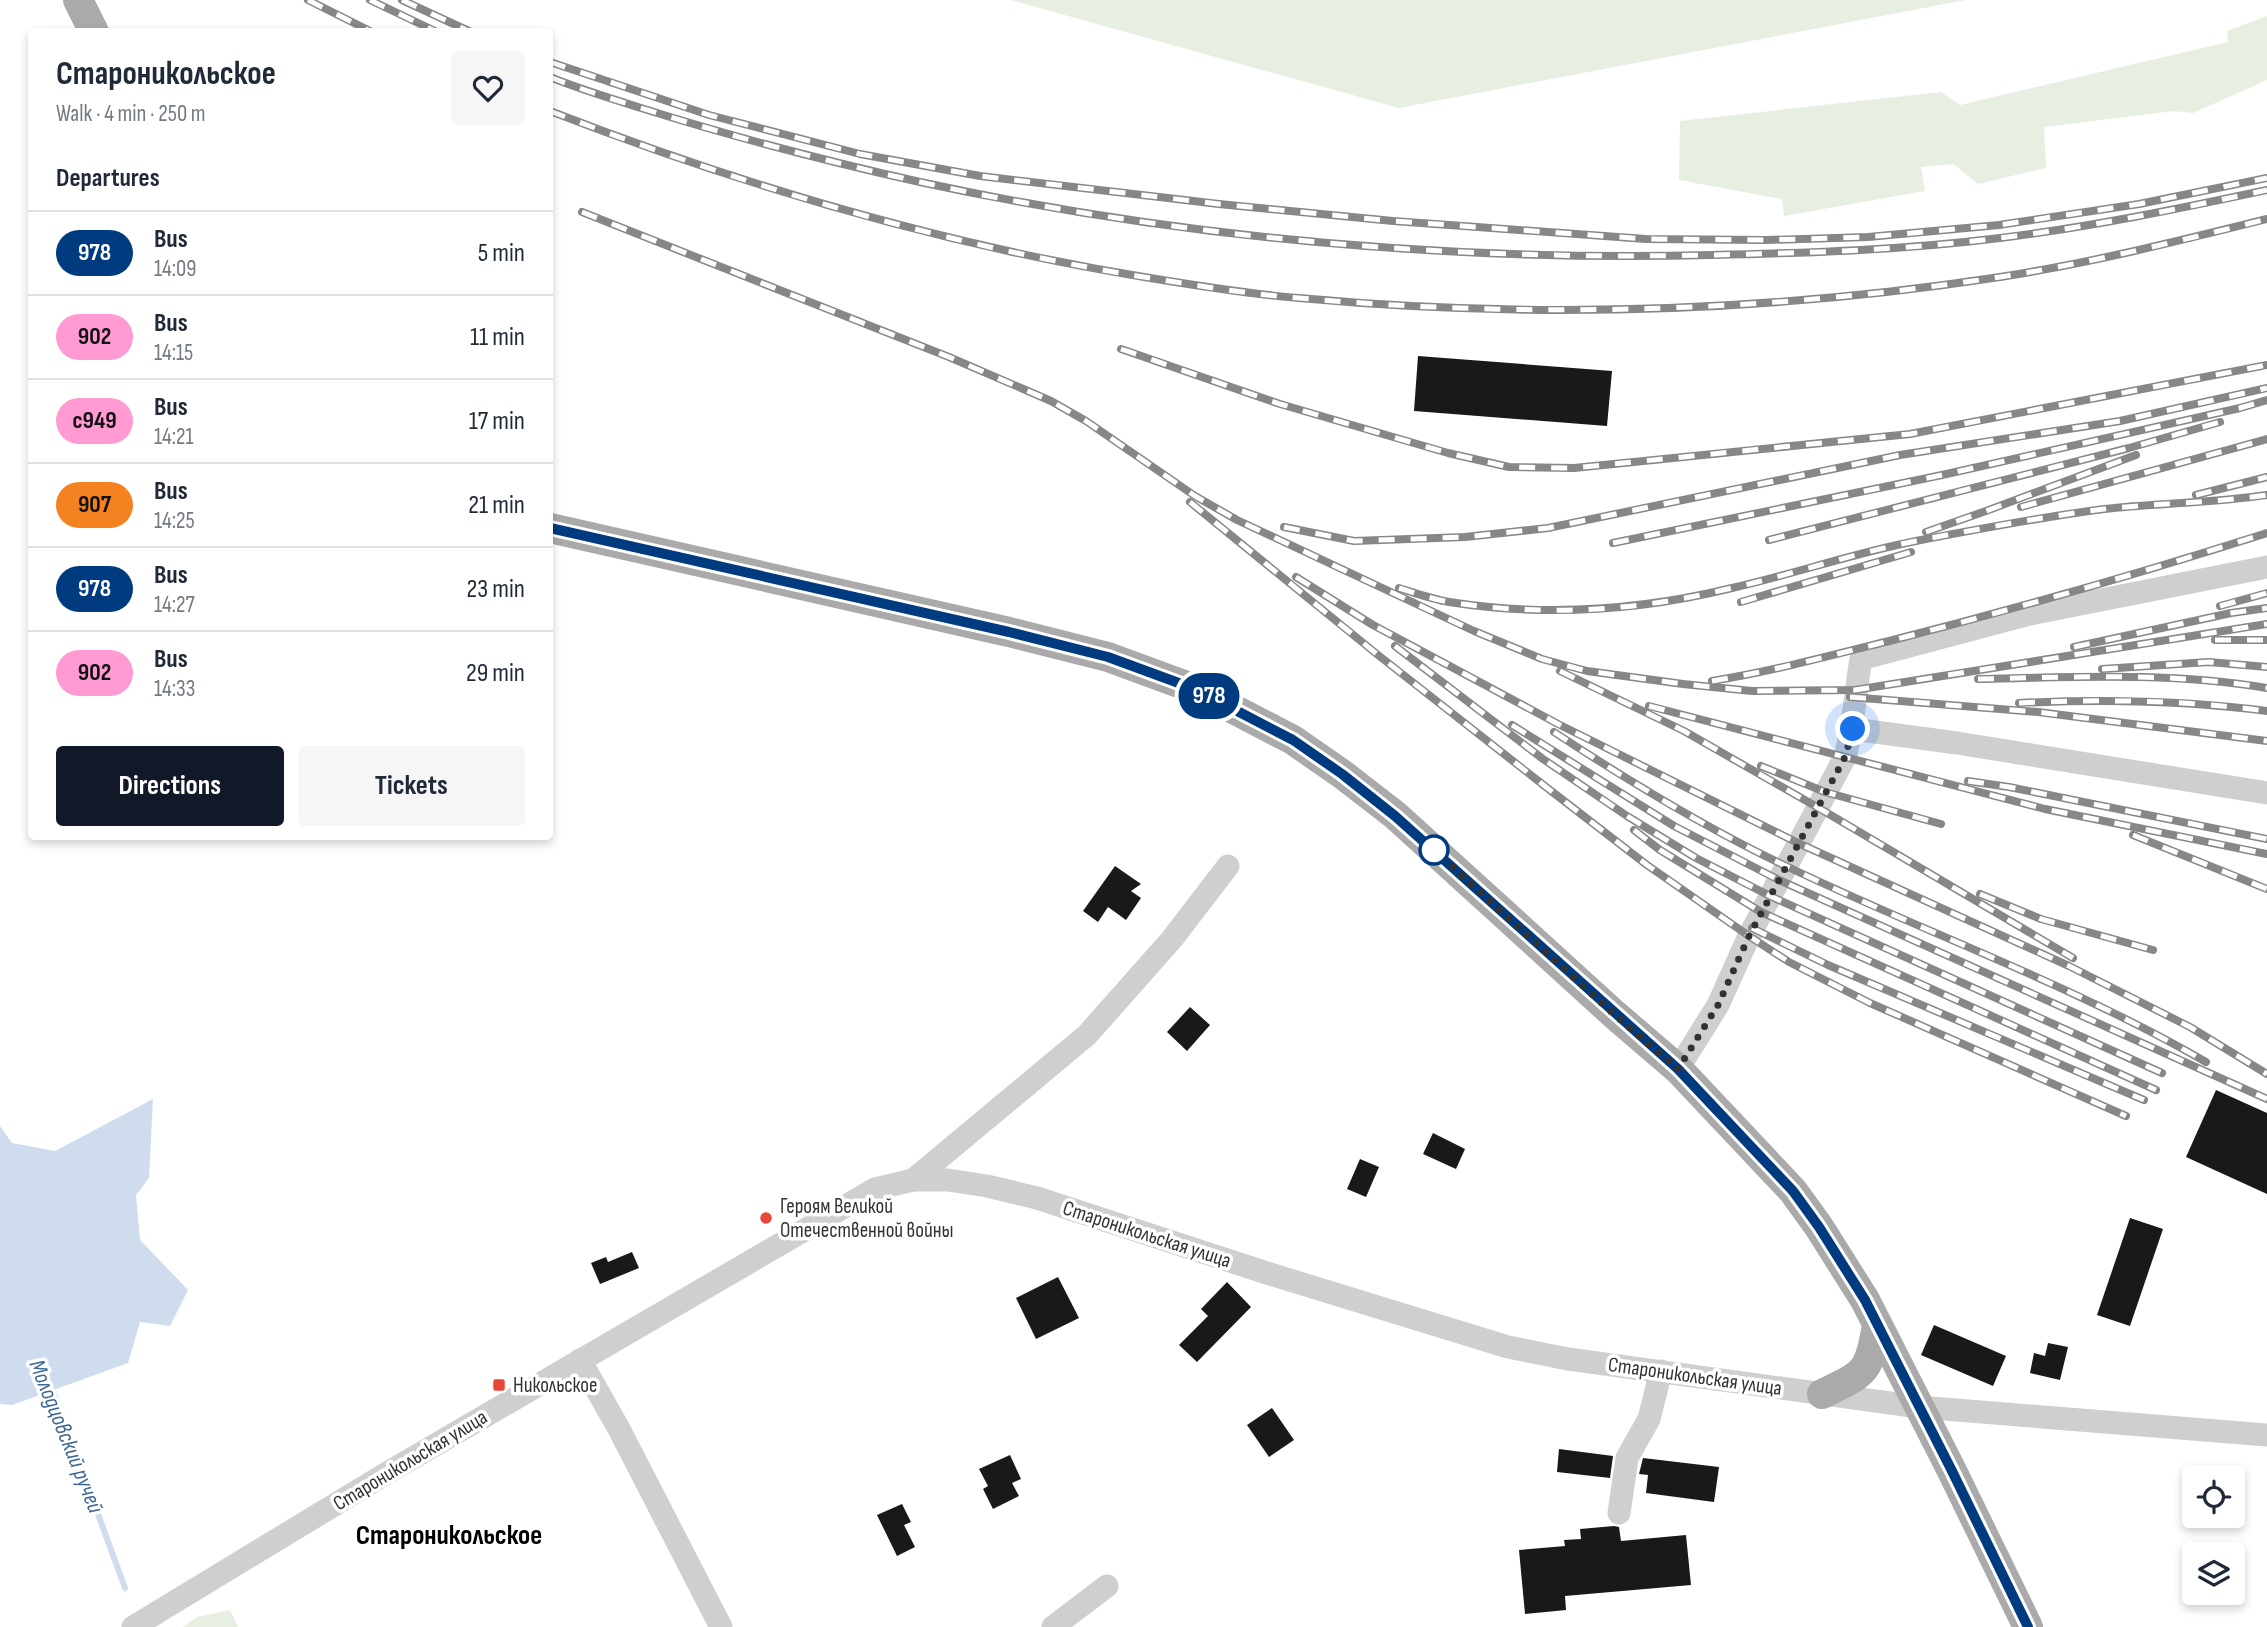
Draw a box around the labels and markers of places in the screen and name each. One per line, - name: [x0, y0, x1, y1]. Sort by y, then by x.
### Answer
- unlabelled marker: [1419, 835, 1449, 865]
- place label: Героям Великой Отечественной войны: [780, 1194, 953, 1243]
- marker: Героям Великой Отечественной войны: [758, 1210, 774, 1226]
- place label: Никольское: [513, 1373, 597, 1398]
- marker: Никольское: [491, 1377, 507, 1393]

